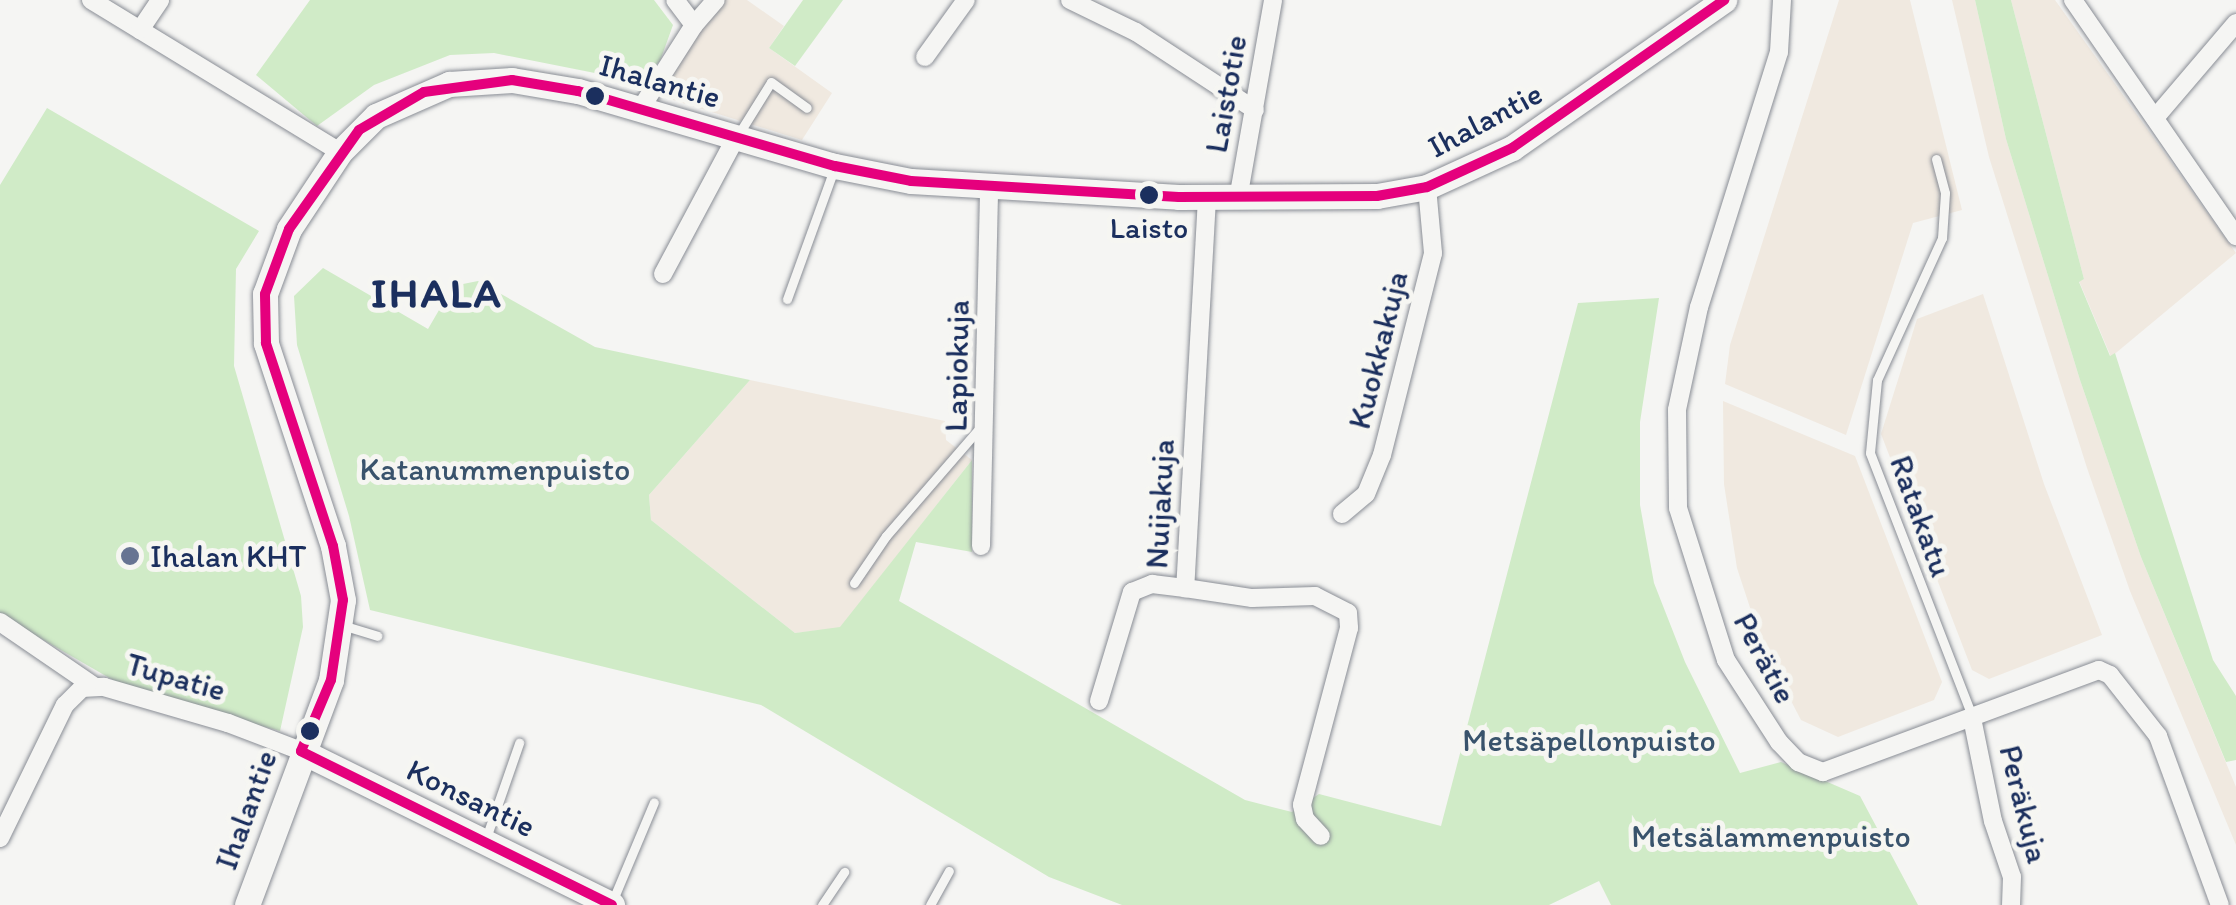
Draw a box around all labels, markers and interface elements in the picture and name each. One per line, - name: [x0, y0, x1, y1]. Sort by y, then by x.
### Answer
- street label: Laistotie: [1197, 32, 1255, 156]
- street label: Ihalantie: [595, 45, 725, 117]
- street label: Ihalantie: [1421, 74, 1549, 166]
- unlabelled marker: [585, 86, 605, 106]
- marker: Laisto: [1139, 185, 1159, 205]
- place label: Laisto: [1110, 210, 1188, 246]
- street label: Kuokkakuja: [1340, 267, 1416, 433]
- district label: IHALA: [371, 268, 503, 318]
- street label: Lapiokuja: [937, 300, 977, 432]
- street label: Nuijakuja: [1137, 438, 1183, 570]
- park label: Katanummenpuisto: [360, 450, 630, 488]
- street label: Ratakatu: [1881, 450, 1961, 582]
- place label: Ihalan KHT: [150, 537, 307, 575]
- marker: Ihalan KHT: [119, 545, 141, 567]
- street label: Perätie: [1725, 606, 1805, 710]
- street label: Tupatie: [122, 645, 230, 709]
- unlabelled marker: [300, 721, 320, 741]
- park label: Metsäpellonpuisto: [1462, 721, 1716, 759]
- street label: Peräkuja: [1991, 741, 2057, 867]
- street label: Ihalantie: [207, 745, 285, 875]
- street label: Konsantie: [400, 750, 542, 846]
- park label: Metsälammenpuisto: [1631, 817, 1911, 855]

